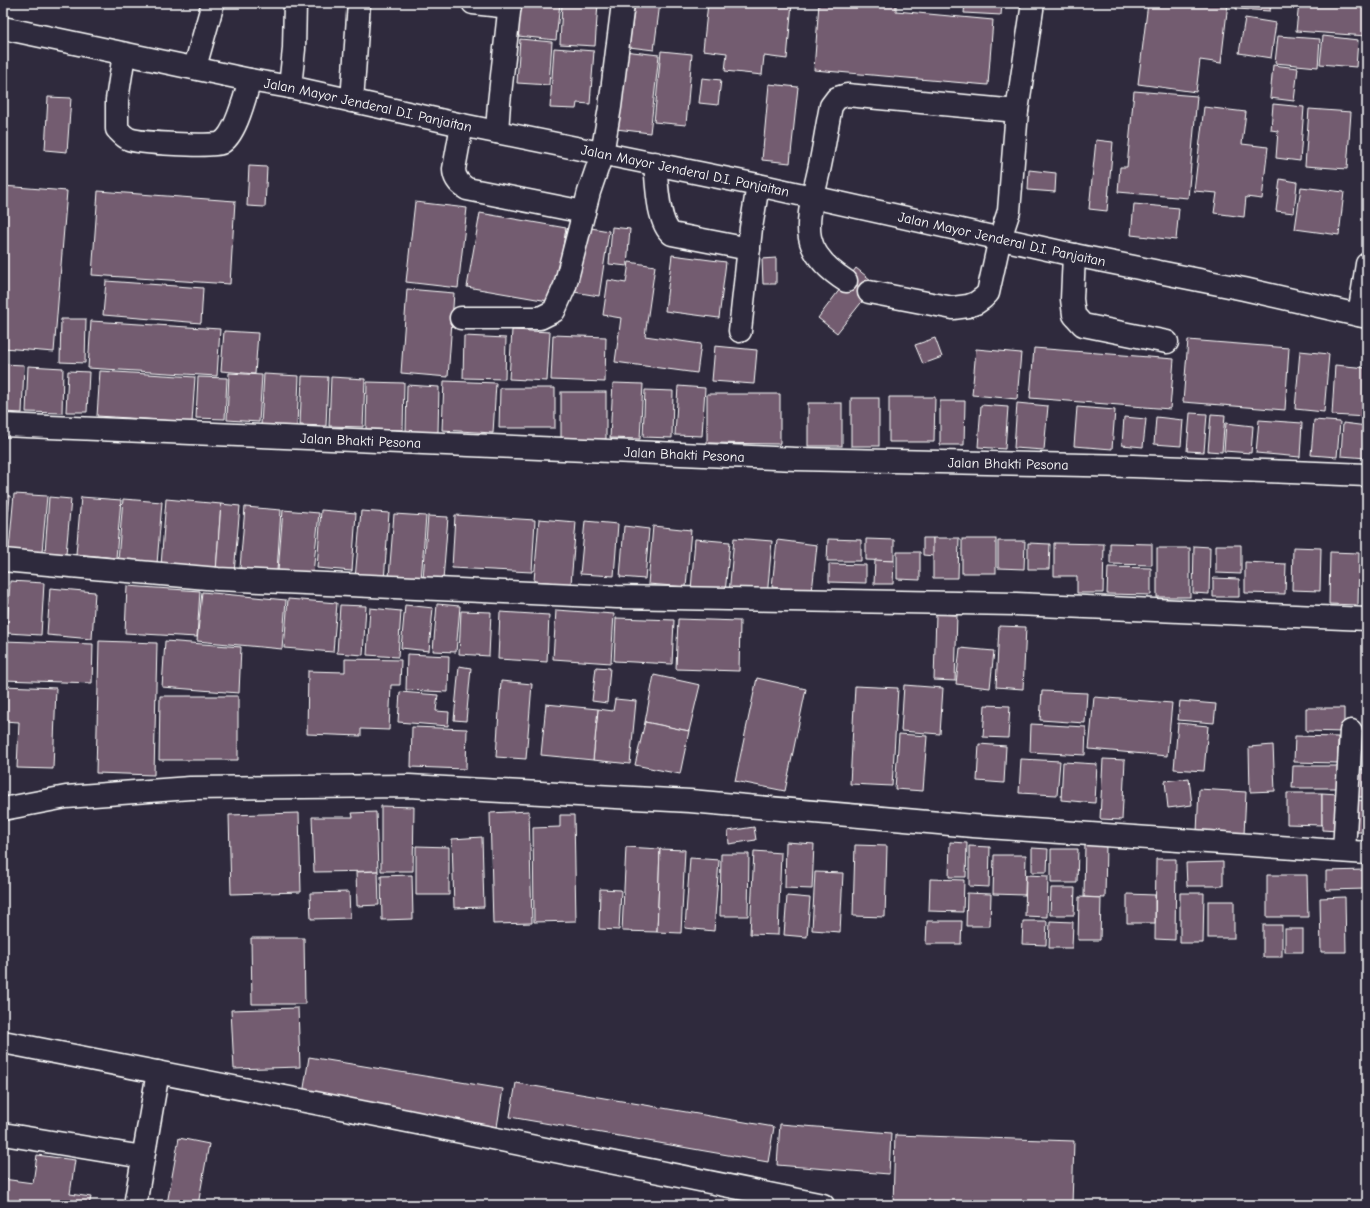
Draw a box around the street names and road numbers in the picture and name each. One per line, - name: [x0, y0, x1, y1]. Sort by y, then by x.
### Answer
- street label: Jalan Mayor Jenderal D.I. Panjaitan: [263, 74, 473, 135]
- street label: Jalan Mayor Jenderal D.I. Panjaitan: [580, 141, 791, 200]
- street label: Jalan Mayor Jenderal D.I. Panjaitan: [896, 208, 1107, 270]
- street label: Jalan Bhakti Pesona: [300, 429, 421, 451]
- street label: Jalan Bhakti Pesona: [624, 443, 745, 465]
- street label: Jalan Bhakti Pesona: [948, 454, 1069, 473]

